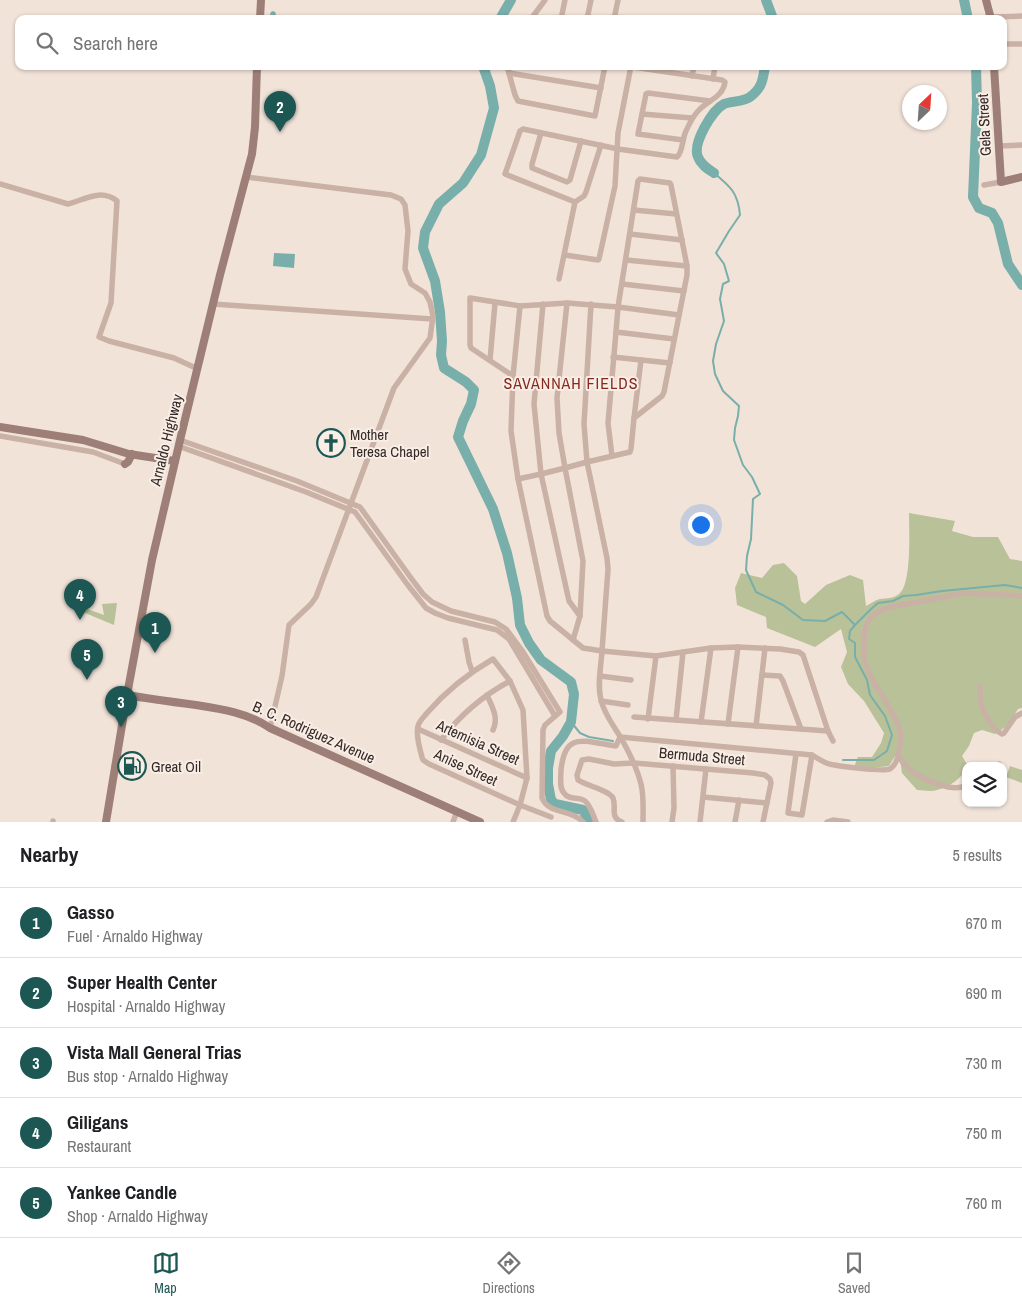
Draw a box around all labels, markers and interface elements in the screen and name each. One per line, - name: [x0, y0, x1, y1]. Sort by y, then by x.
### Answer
- search box: [15, 15, 1007, 70]
- icon: search: [33, 29, 61, 57]
- text: Search here: [73, 30, 158, 56]
- north arrow: [902, 85, 947, 130]
- pin: 2: [264, 91, 296, 132]
- street label: Gela Street: [972, 93, 996, 157]
- district label: SAVANNAH FIELDS: [504, 372, 638, 394]
- street label: Arnaldo Highway: [144, 391, 188, 489]
- place label: Mother Teresa Chapel: [350, 424, 429, 462]
- church icon: Mother Teresa Chapel: [316, 428, 346, 458]
- your location: [688, 512, 714, 538]
- pin: 4: [64, 579, 96, 620]
- pin: 1: [139, 612, 171, 653]
- pin: 5: [71, 639, 103, 680]
- pin: 3: [105, 686, 137, 727]
- street label: B. C. Rodriguez Avenue: [250, 696, 379, 768]
- street label: Artemisia Street: [432, 714, 523, 770]
- street label: Bermuda Street: [658, 742, 746, 770]
- street label: Anise Street: [430, 743, 502, 791]
- fuel station icon: Great Oil: [117, 751, 147, 781]
- place label: Great Oil: [151, 756, 201, 777]
- map controls: [962, 762, 1007, 807]
- button: layers: [962, 762, 1007, 807]
- text: Nearby: [20, 840, 78, 869]
- text: 5 results: [952, 844, 1002, 866]
- text: Gasso: [67, 899, 115, 925]
- text: 1: [32, 912, 40, 934]
- text: 670 m: [966, 912, 1002, 934]
- text: Fuel · Arnaldo Highway: [67, 925, 203, 947]
- text: Super Health Center: [67, 969, 217, 995]
- text: 2: [32, 982, 40, 1004]
- text: 690 m: [966, 982, 1002, 1004]
- text: Hospital · Arnaldo Highway: [67, 995, 225, 1017]
- text: Vista Mall General Trias: [67, 1039, 242, 1065]
- text: 3: [32, 1052, 40, 1074]
- text: 730 m: [966, 1052, 1002, 1074]
- text: Bus stop · Arnaldo Highway: [67, 1065, 228, 1087]
- text: Giligans: [67, 1109, 128, 1135]
- text: 4: [32, 1122, 40, 1144]
- text: 750 m: [966, 1122, 1002, 1144]
- text: Restaurant: [67, 1135, 131, 1157]
- text: Yankee Candle: [67, 1179, 177, 1205]
- text: 5: [32, 1192, 40, 1214]
- text: 760 m: [966, 1192, 1002, 1214]
- text: Shop · Arnaldo Highway: [67, 1205, 208, 1227]
- tab: Map: [152, 1249, 180, 1297]
- tab: Directions: [483, 1249, 535, 1297]
- tab: Saved: [838, 1249, 870, 1297]

